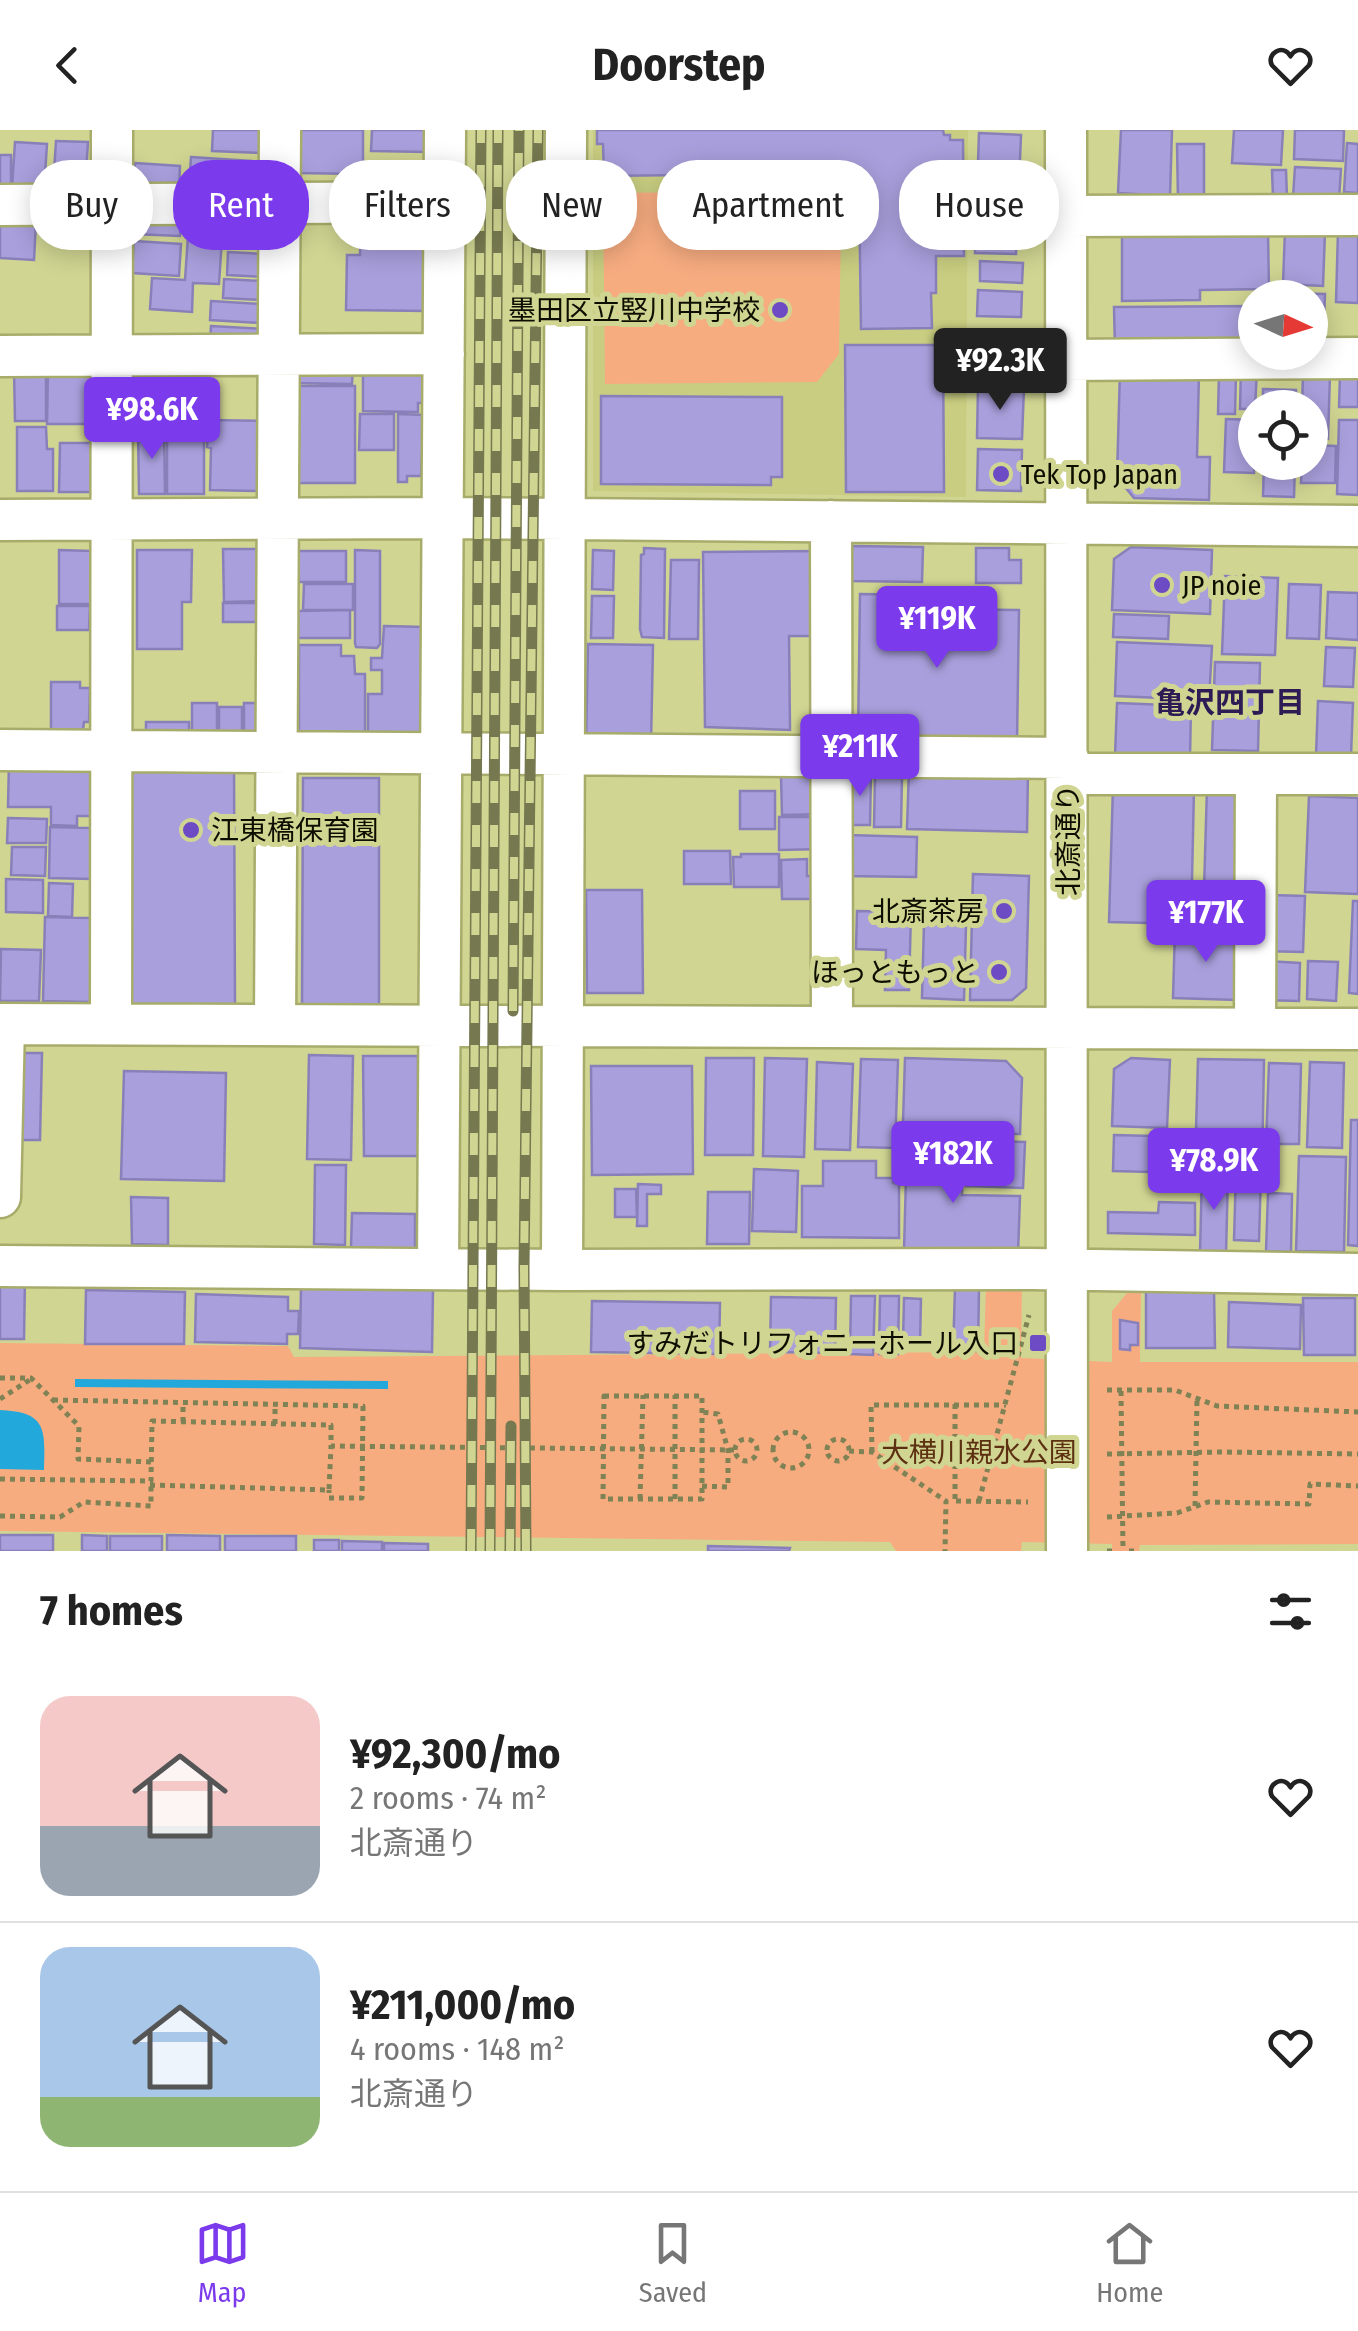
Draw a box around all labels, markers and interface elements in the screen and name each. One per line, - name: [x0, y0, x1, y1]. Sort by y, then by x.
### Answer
- icon: back: [40, 38, 95, 93]
- text: Doorstep: [593, 38, 765, 92]
- icon: heart: [1263, 38, 1318, 93]
- chip: Buy: [30, 160, 153, 250]
- chip: Rent: [173, 160, 309, 250]
- chip: Filters: [329, 160, 486, 250]
- chip: New: [506, 160, 637, 250]
- chip: Apartment: [657, 160, 879, 250]
- chip: House: [899, 160, 1059, 250]
- north arrow: [1238, 280, 1328, 370]
- map controls: [1238, 280, 1328, 480]
- place label: 墨田区立竪川中学校: [508, 294, 760, 327]
- marker: 墨田区立竪川中学校: [769, 299, 791, 321]
- pin: ¥92.3K: [919, 328, 1081, 413]
- text: ¥92.3K: [956, 341, 1044, 379]
- pin: ¥98.6K: [71, 377, 233, 462]
- text: ¥98.6K: [106, 390, 198, 428]
- button: locate: [1238, 390, 1328, 480]
- place label: Tek Top Japan: [1021, 458, 1178, 491]
- marker: Tek Top Japan: [990, 463, 1012, 485]
- place label: JP noie: [1182, 569, 1261, 602]
- marker: JP noie: [1151, 574, 1173, 596]
- pin: ¥119K: [867, 586, 1007, 671]
- text: ¥119K: [898, 599, 976, 637]
- district label: 亀沢四丁目: [1155, 685, 1305, 721]
- pin: ¥211K: [790, 714, 930, 799]
- text: ¥211K: [822, 727, 898, 765]
- street label: 北斎通り: [1052, 784, 1085, 896]
- place label: 江東橋保育園: [211, 814, 379, 847]
- marker: 江東橋保育園: [180, 819, 202, 841]
- pin: ¥177K: [1136, 880, 1276, 965]
- text: ¥177K: [1168, 893, 1244, 931]
- place label: 北斎茶房: [872, 895, 984, 928]
- marker: 北斎茶房: [993, 900, 1015, 922]
- place label: ほっともっと: [811, 956, 979, 989]
- marker: ほっともっと: [988, 961, 1010, 983]
- pin: ¥182K: [883, 1121, 1023, 1206]
- pin: ¥78.9K: [1133, 1128, 1295, 1213]
- text: ¥182K: [913, 1134, 993, 1172]
- text: ¥78.9K: [1170, 1141, 1258, 1179]
- place label: すみだトリフォニーホール入口: [626, 1327, 1018, 1360]
- marker: すみだトリフォニーホール入口: [1027, 1332, 1049, 1354]
- park label: 大横川親水公園: [881, 1436, 1077, 1469]
- icon: filters: [1263, 1584, 1318, 1639]
- text: 7 homes: [40, 1586, 183, 1636]
- text: ¥92,300/mo: [350, 1729, 560, 1779]
- icon: home: [120, 1736, 240, 1856]
- icon: heart: [1263, 1769, 1318, 1824]
- text: 2 rooms · 74 m²: [350, 1779, 547, 1817]
- text: 北斎通り: [350, 1824, 478, 1862]
- text: ¥211,000/mo: [350, 1980, 575, 2030]
- icon: home: [120, 1987, 240, 2107]
- icon: heart: [1263, 2020, 1318, 2075]
- text: 4 rooms · 148 m²: [350, 2030, 565, 2068]
- text: 北斎通り: [350, 2075, 478, 2113]
- tab: Map: [195, 2216, 250, 2309]
- tab: Saved: [639, 2216, 707, 2309]
- tab: Home: [1096, 2216, 1163, 2309]

